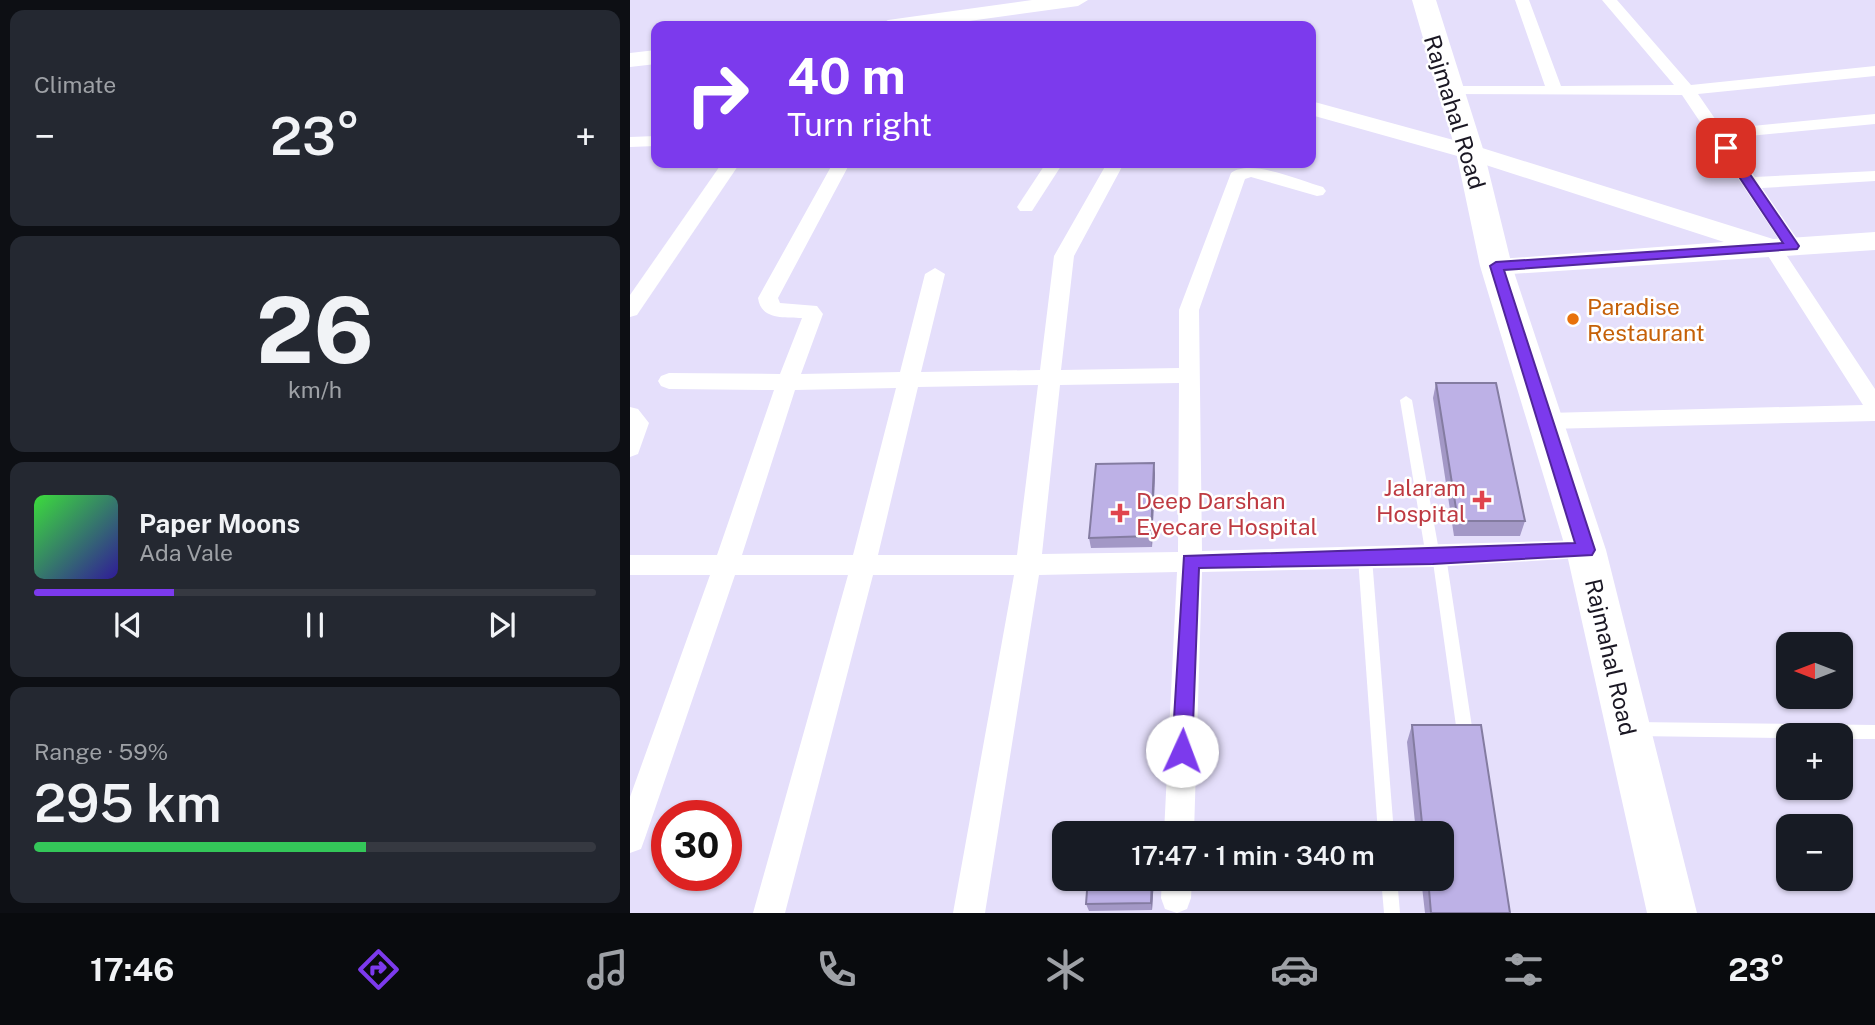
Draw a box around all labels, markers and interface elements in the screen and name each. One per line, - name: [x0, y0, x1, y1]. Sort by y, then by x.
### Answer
- street label: Rajmahal Road: [1419, 32, 1491, 192]
- text: 40 m: [787, 47, 906, 105]
- icon: right: [672, 49, 763, 140]
- text: Climate: [34, 71, 116, 98]
- text: 23°: [270, 106, 360, 167]
- text: Turn right: [787, 106, 932, 143]
- text: −: [34, 114, 55, 159]
- text: +: [575, 114, 596, 159]
- pin: [1696, 118, 1756, 178]
- icon: arrive: [1707, 129, 1745, 167]
- text: 26: [256, 277, 374, 383]
- place label: Paradise Restaurant: [1587, 293, 1705, 346]
- marker: Paradise Restaurant: [1565, 311, 1581, 327]
- text: km/h: [288, 376, 342, 403]
- place label: Jalaram Hospital: [1376, 474, 1466, 527]
- place label: Deep Darshan Eyecare Hospital: [1136, 487, 1317, 540]
- marker: Jalaram Hospital: [1472, 490, 1492, 510]
- marker: Deep Darshan Eyecare Hospital: [1110, 503, 1130, 523]
- text: Paper Moons: [139, 508, 300, 539]
- text: Ada Vale: [139, 539, 233, 566]
- street label: Rajmahal Road: [1580, 576, 1642, 738]
- icon: previous: [109, 606, 147, 644]
- icon: pause: [296, 606, 334, 644]
- icon: next: [483, 606, 521, 644]
- north arrow: [1776, 632, 1853, 709]
- map controls: [1776, 632, 1853, 891]
- position arrow: [1145, 714, 1219, 788]
- button: +: [1776, 723, 1853, 800]
- text: Range · 59%: [34, 738, 168, 765]
- text: 295 km: [34, 773, 222, 834]
- speed limit sign: 30: [651, 800, 742, 891]
- button: −: [1776, 814, 1853, 891]
- text: 17:47 · 1 min · 340 m: [1131, 840, 1375, 871]
- icon: directions: [354, 945, 403, 994]
- icon: music: [583, 945, 632, 994]
- icon: phone: [812, 945, 861, 994]
- icon: climate: [1041, 945, 1090, 994]
- icon: car: [1270, 945, 1319, 994]
- icon: filters: [1499, 945, 1548, 994]
- text: 17:46: [90, 951, 174, 988]
- text: 23°: [1728, 951, 1785, 988]

